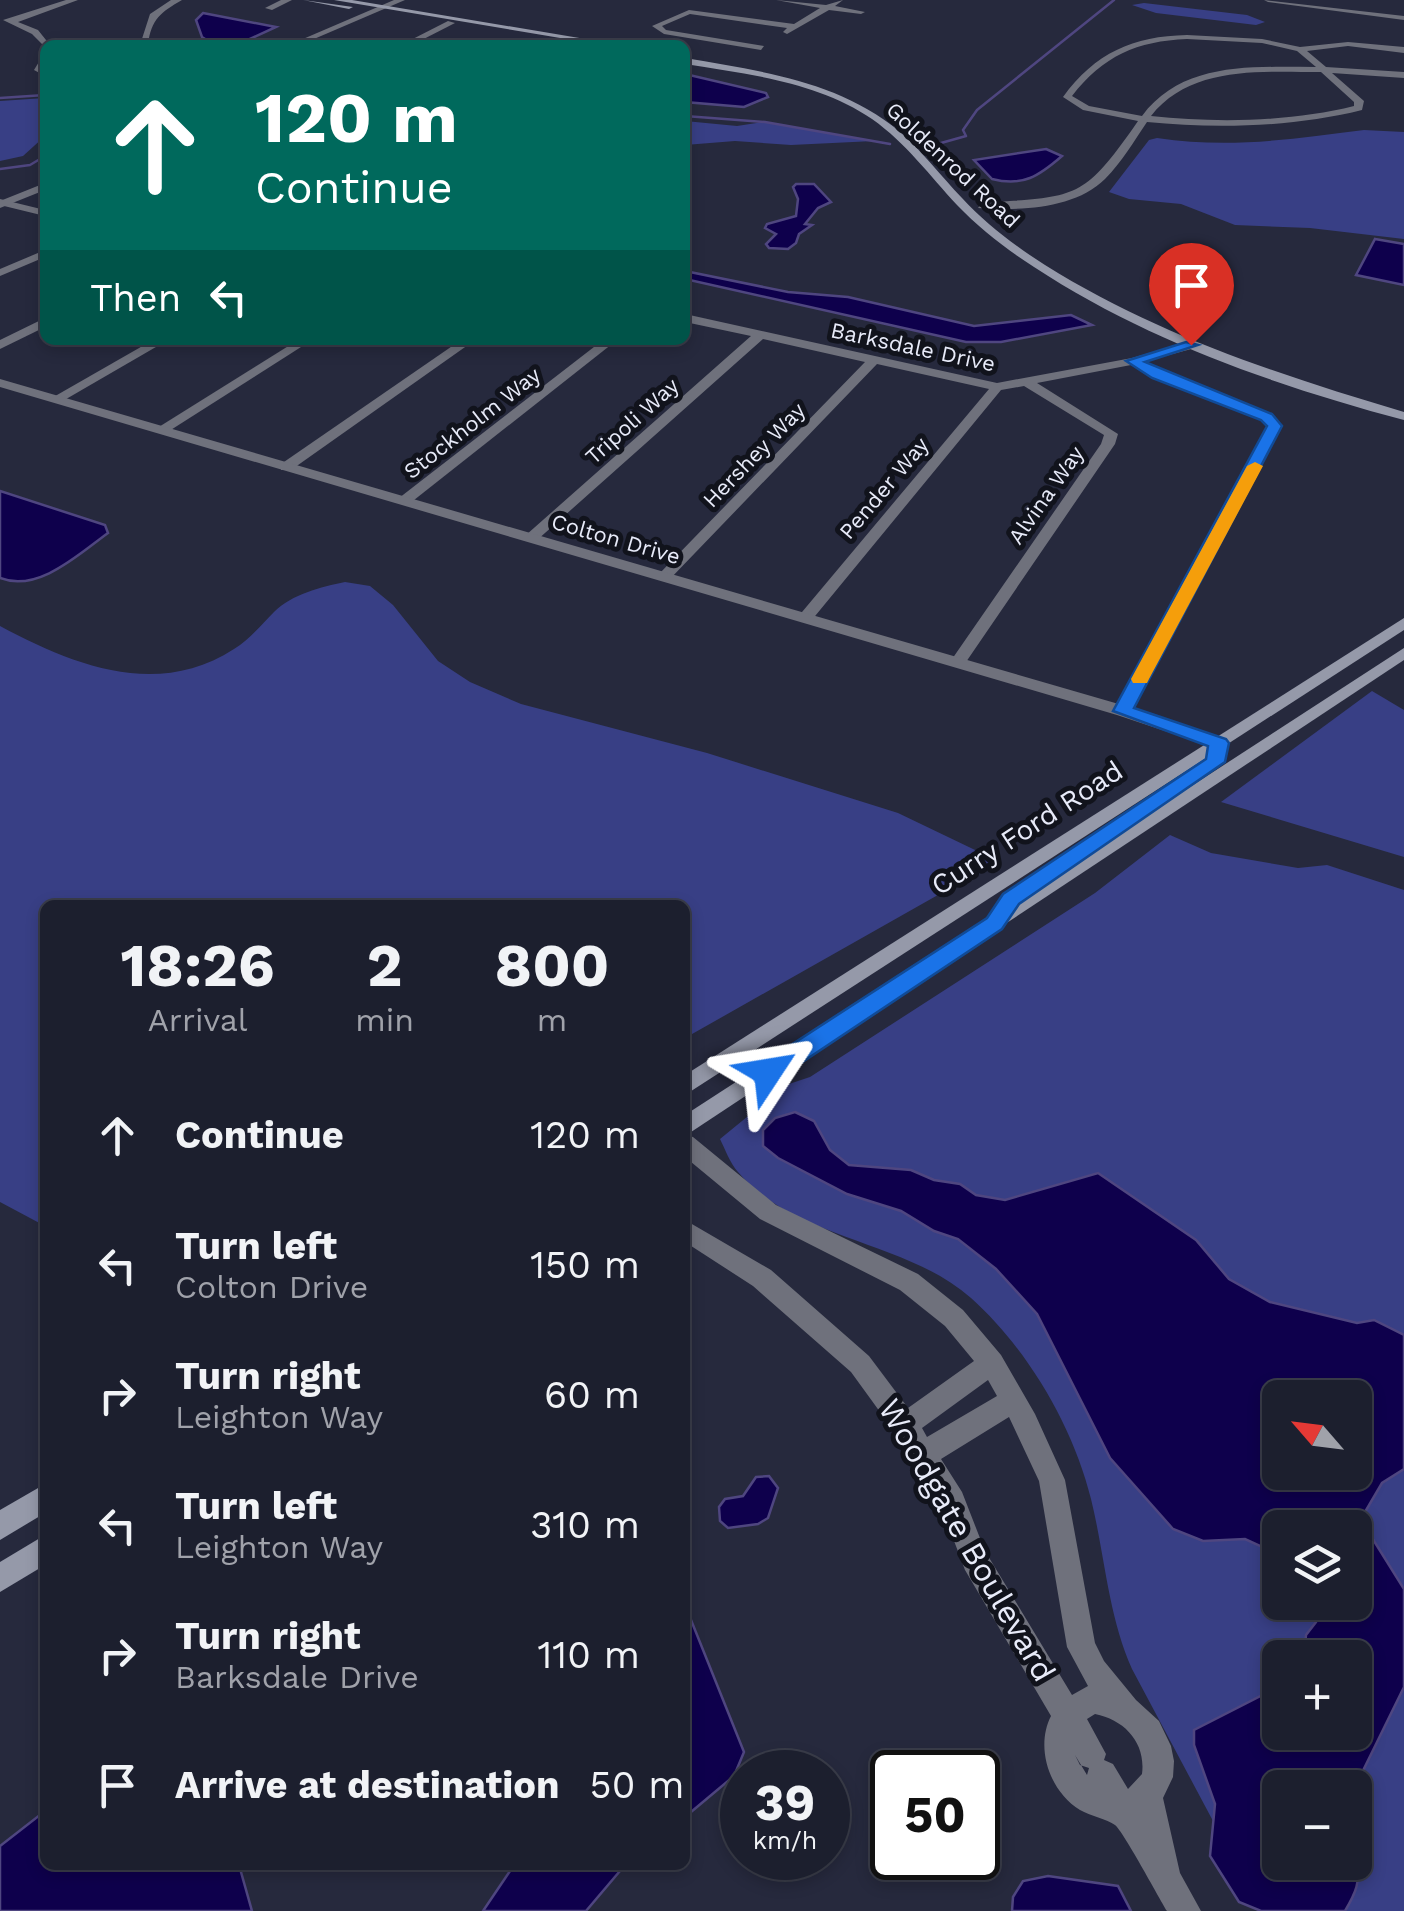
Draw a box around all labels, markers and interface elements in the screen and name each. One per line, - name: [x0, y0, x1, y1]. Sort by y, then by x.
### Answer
- text: 120 m: [255, 77, 458, 159]
- icon: ahead: [90, 80, 220, 210]
- street label: Goldenrod Road: [881, 97, 1025, 233]
- text: Continue: [255, 161, 453, 214]
- pin: [1149, 243, 1234, 346]
- icon: arrive: [1164, 258, 1219, 313]
- icon: left: [201, 270, 256, 325]
- text: Then: [90, 276, 181, 320]
- street label: Barksdale Drive: [828, 317, 998, 377]
- street label: Stockholm Way: [399, 362, 546, 484]
- street label: Tripoli Way: [580, 372, 684, 469]
- street label: Hershey Way: [698, 397, 811, 513]
- street label: Pender Way: [834, 432, 934, 544]
- street label: Alvina Way: [1003, 441, 1089, 549]
- street label: Colton Drive: [549, 509, 683, 569]
- street label: Curry Ford Road: [925, 754, 1129, 902]
- text: 18:26: [120, 930, 275, 1001]
- text: 2: [367, 930, 403, 1001]
- text: 800: [495, 930, 610, 1001]
- text: Arrival: [148, 1001, 248, 1039]
- text: min: [355, 1001, 414, 1039]
- text: m: [537, 1001, 567, 1039]
- position arrow: [716, 1020, 820, 1124]
- icon: ahead: [90, 1108, 145, 1163]
- text: Continue: [175, 1113, 344, 1157]
- text: 120 m: [530, 1113, 640, 1157]
- text: Turn left: [175, 1224, 337, 1268]
- icon: left: [90, 1238, 145, 1293]
- text: 150 m: [530, 1243, 640, 1287]
- text: Colton Drive: [175, 1268, 368, 1306]
- text: Turn right: [175, 1354, 361, 1398]
- icon: right: [90, 1368, 145, 1423]
- text: 60 m: [544, 1373, 640, 1417]
- north arrow: [1262, 1380, 1372, 1490]
- map controls: [1262, 1380, 1372, 1880]
- street label: Woodgate Boulevard: [871, 1392, 1063, 1688]
- text: Leighton Way: [175, 1398, 383, 1436]
- text: Turn left: [175, 1484, 337, 1528]
- icon: left: [90, 1498, 145, 1553]
- text: 310 m: [530, 1503, 640, 1547]
- button: layers: [1262, 1510, 1372, 1620]
- text: Leighton Way: [175, 1528, 383, 1566]
- text: Turn right: [175, 1614, 361, 1658]
- icon: right: [90, 1628, 145, 1683]
- text: 110 m: [538, 1633, 640, 1677]
- button: +: [1262, 1640, 1372, 1750]
- text: Barksdale Drive: [175, 1658, 419, 1696]
- speed limit sign: 50: [870, 1750, 1000, 1880]
- icon: arrive: [90, 1758, 145, 1813]
- text: Arrive at destination: [175, 1763, 560, 1807]
- text: 50 m: [590, 1763, 685, 1807]
- button: −: [1262, 1770, 1372, 1880]
- text: 39: [755, 1773, 815, 1832]
- text: km/h: [753, 1826, 817, 1855]

